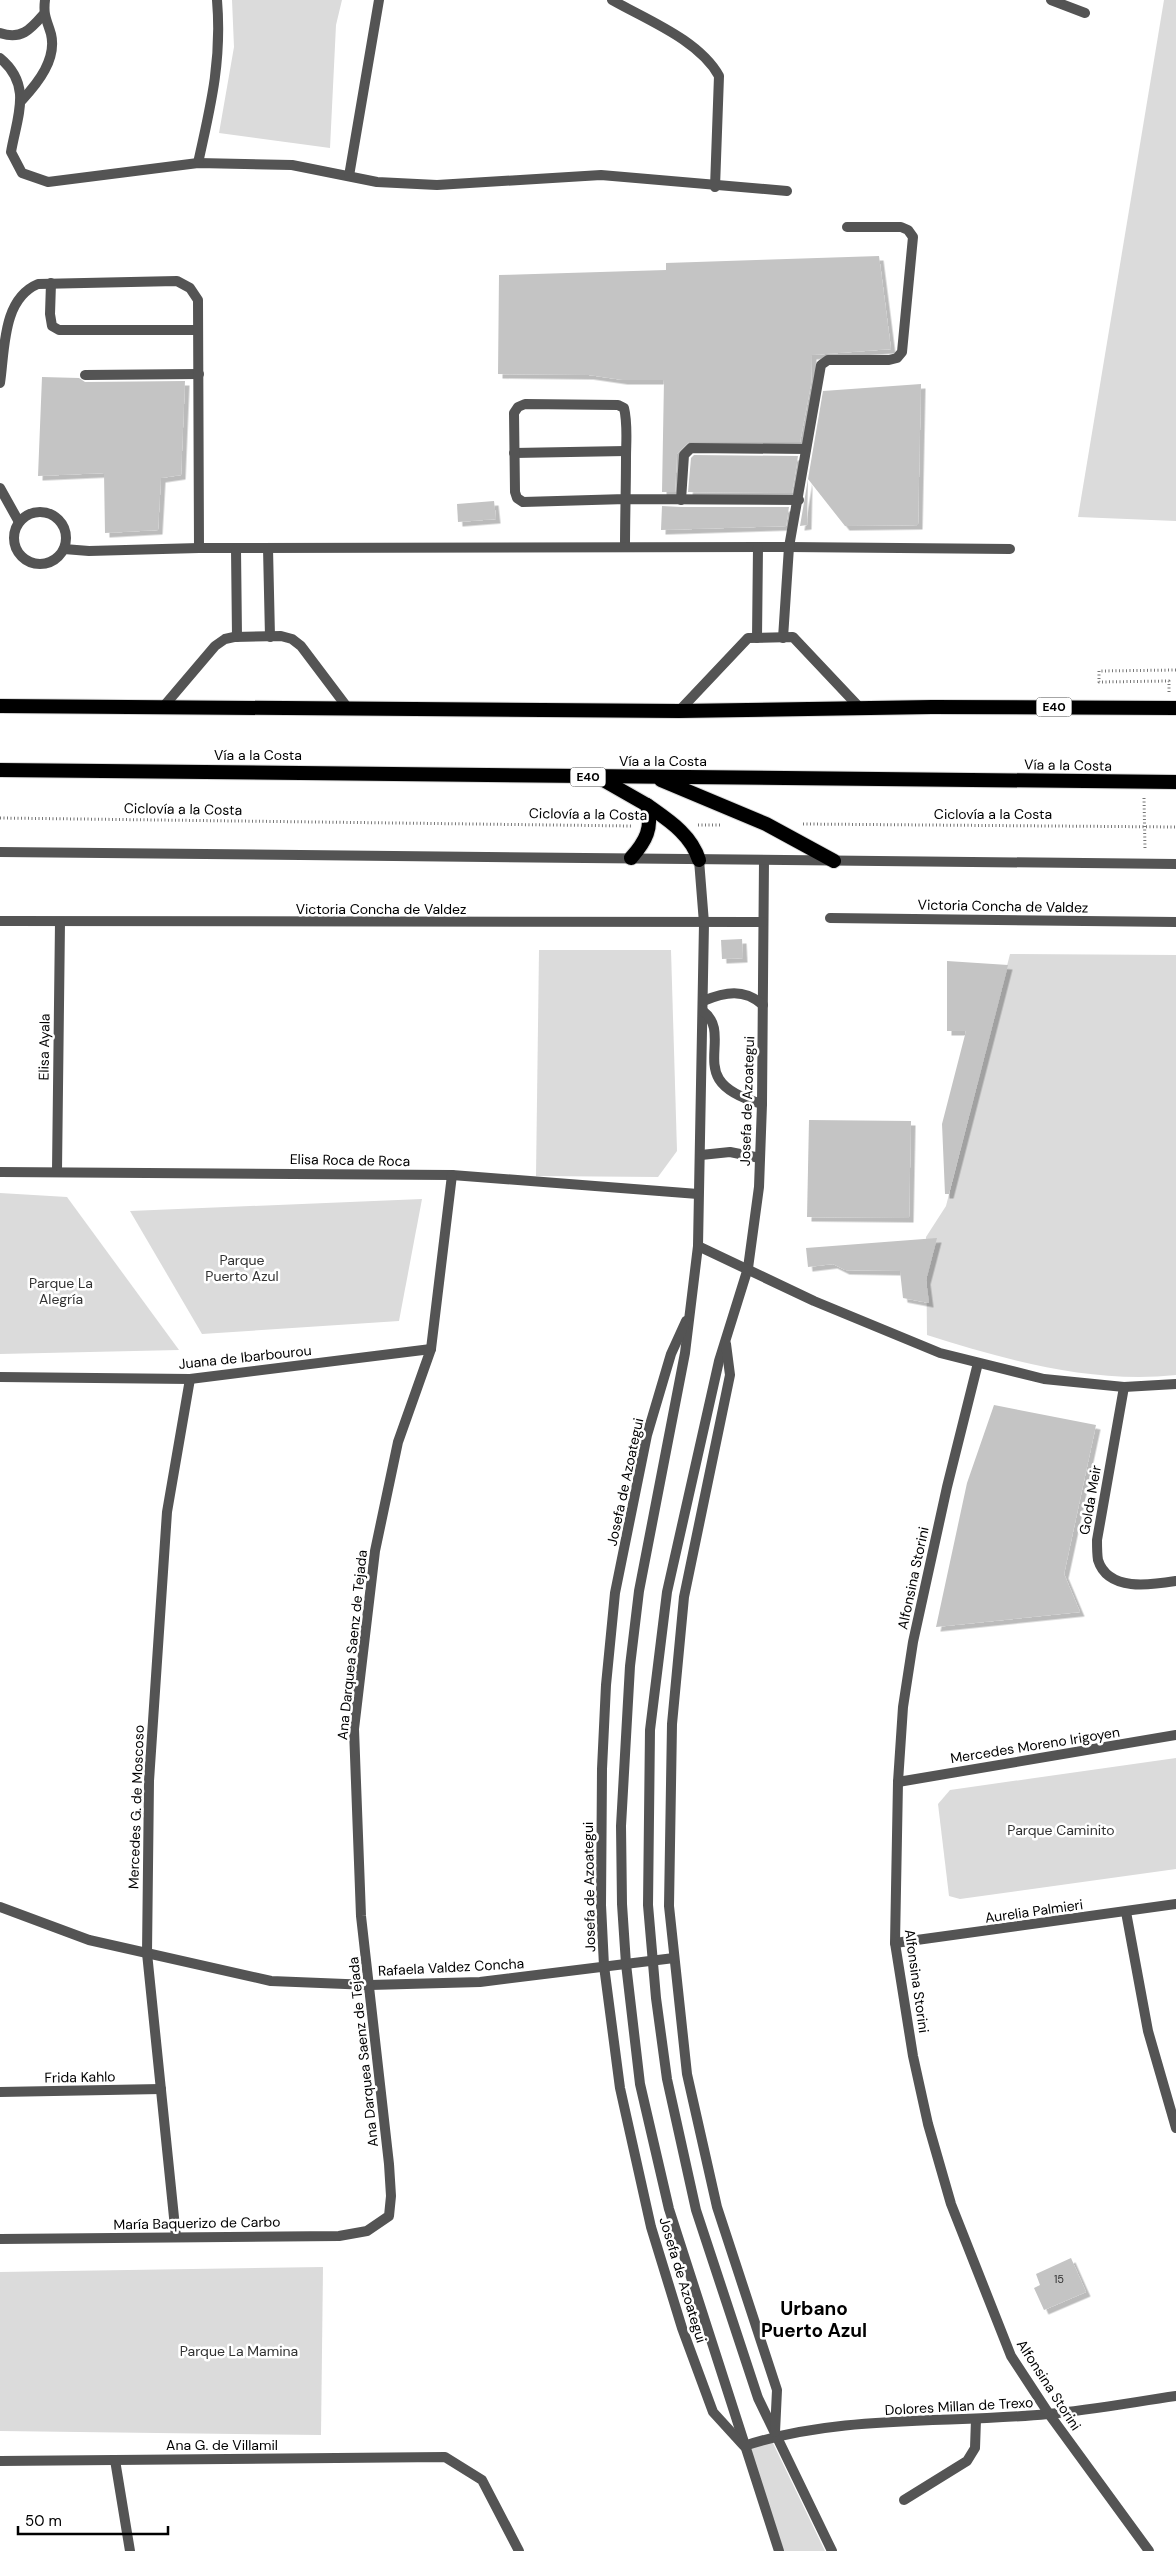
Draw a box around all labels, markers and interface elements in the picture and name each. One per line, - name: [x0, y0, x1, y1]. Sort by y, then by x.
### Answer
- road number: E40: [1036, 698, 1072, 716]
- street label: Vía a la Costa: [214, 746, 302, 764]
- street label: Vía a la Costa: [619, 752, 707, 770]
- street label: Vía a la Costa: [1024, 755, 1112, 775]
- road number: E40: [570, 768, 606, 786]
- street label: Ciclovía a la Costa: [124, 799, 242, 819]
- street label: Ciclovía a la Costa: [529, 804, 647, 824]
- street label: Ciclovía a la Costa: [934, 805, 1052, 823]
- street label: Victoria Concha de Valdez: [918, 896, 1088, 916]
- street label: Victoria Concha de Valdez: [296, 900, 466, 918]
- street label: Elisa Ayala: [34, 1013, 54, 1081]
- street label: Josefa de Azoategui: [736, 1036, 758, 1166]
- street label: Elisa Roca de Roca: [290, 1150, 410, 1170]
- park label: Parque Puerto Azul: [205, 1251, 279, 1285]
- park label: Parque La Alegría: [29, 1274, 93, 1308]
- street label: Juana de Ibarbourou: [178, 1341, 312, 1373]
- street label: Josefa de Azoategui: [603, 1416, 647, 1548]
- street label: Golda Meir: [1075, 1464, 1105, 1536]
- street label: Alfonsina Storini: [893, 1525, 933, 1631]
- street label: Ana Darquea Saenz de Tejada: [333, 1549, 371, 1741]
- street label: Mercedes Moreno Irigoyen: [949, 1723, 1121, 1767]
- street label: Mercedes G. de Moscoso: [124, 1725, 148, 1889]
- park label: Parque Caminito: [1007, 1821, 1115, 1839]
- street label: Josefa de Azoategui: [579, 1822, 599, 1952]
- street label: Aurelia Palmieri: [984, 1895, 1084, 1927]
- street label: Alfonsina Storini: [901, 1928, 933, 2034]
- street label: Rafaela Valdez Concha: [377, 1954, 525, 1980]
- street label: Ana Darquea Saenz de Tejada: [344, 1956, 382, 2148]
- street label: Frida Kahlo: [44, 2067, 116, 2087]
- street label: María Baquerizo de Carbo: [113, 2213, 281, 2233]
- street label: Josefa de Azoategui: [655, 2215, 711, 2345]
- house number: 15: [1054, 2272, 1064, 2286]
- district label: Urbano Puerto Azul: [761, 2296, 867, 2343]
- street label: Alfonsina Storini: [1013, 2336, 1085, 2434]
- park label: Parque La Mamina: [180, 2342, 298, 2360]
- street label: Dolores Millan de Trexo: [884, 2393, 1034, 2419]
- street label: Ana G. de Villamil: [166, 2436, 278, 2454]
- scale bar: [18, 2504, 168, 2536]
- text: 50 m: [25, 2511, 62, 2531]

